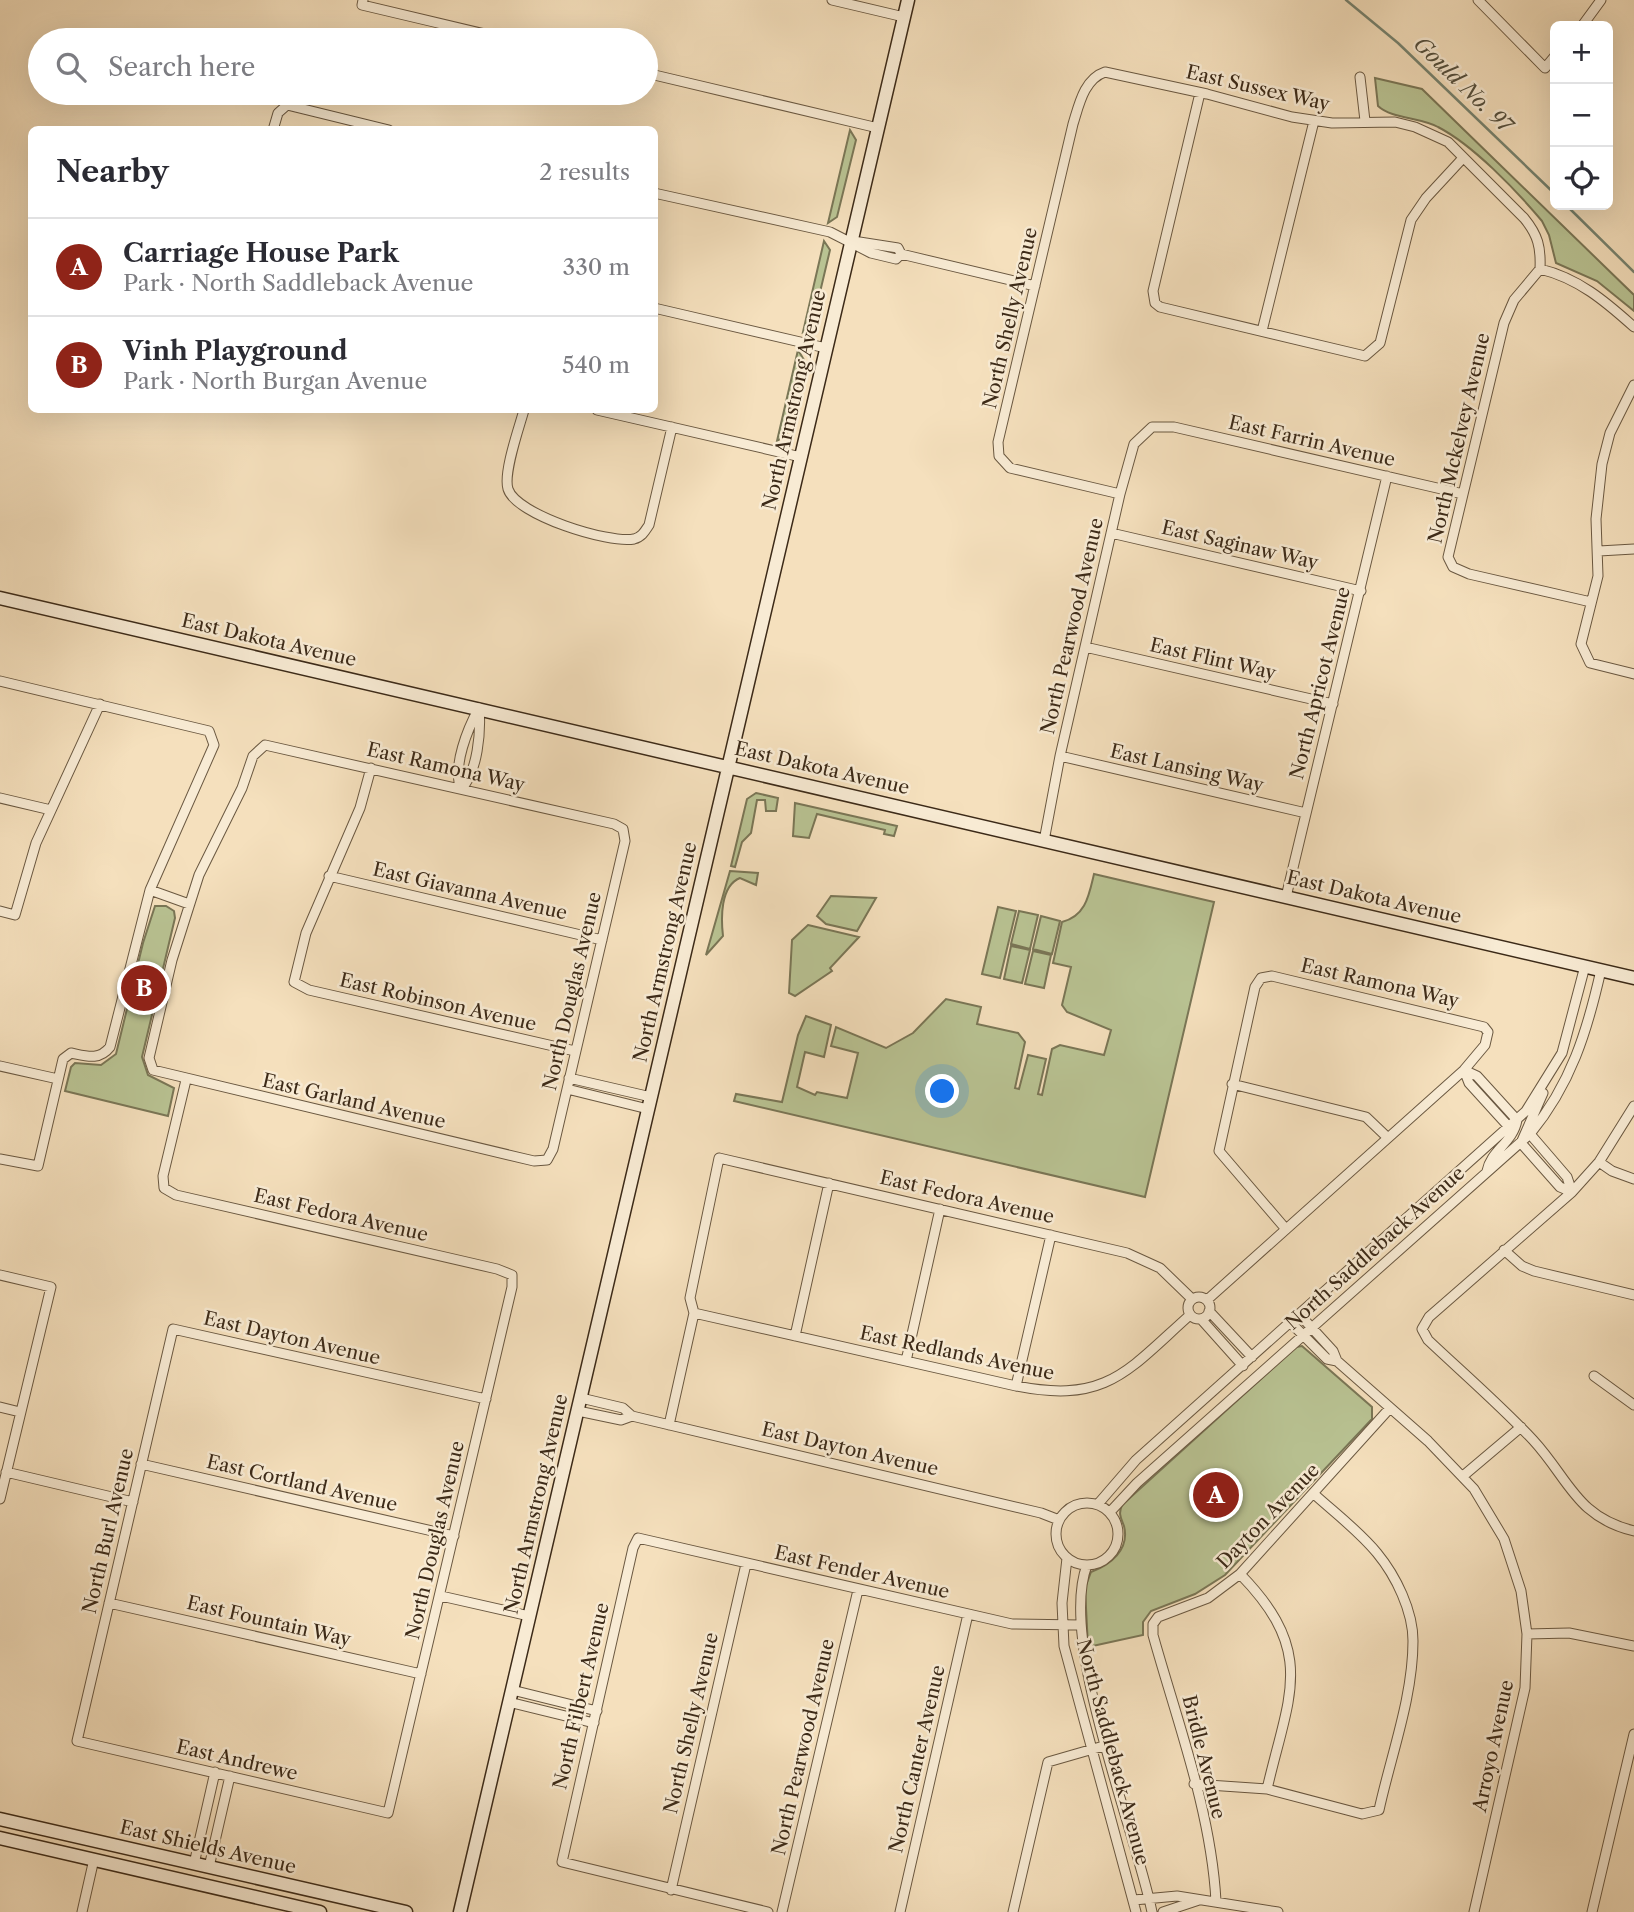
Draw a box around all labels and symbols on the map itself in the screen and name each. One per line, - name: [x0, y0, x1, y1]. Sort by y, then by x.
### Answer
- water label: Gould No. 97: [1409, 31, 1519, 139]
- street label: East Sussex Way: [1184, 60, 1333, 116]
- street label: North Shelly Avenue: [978, 225, 1042, 411]
- street label: North Armstrong Avenue: [757, 288, 831, 512]
- street label: North Mckelvey Avenue: [1424, 330, 1494, 546]
- street label: East Farrin Avenue: [1226, 411, 1398, 471]
- street label: North Pearwood Avenue: [1036, 516, 1108, 736]
- street label: East Saginaw Way: [1159, 516, 1321, 574]
- street label: North Apricot Avenue: [1285, 584, 1355, 782]
- street label: East Dakota Avenue: [179, 609, 359, 671]
- street label: East Flint Way: [1148, 633, 1279, 685]
- street label: East Dakota Avenue: [732, 737, 912, 799]
- street label: East Ramona Way: [365, 738, 528, 796]
- street label: East Lansing Way: [1108, 739, 1266, 797]
- street label: North Armstrong Avenue: [628, 840, 702, 1064]
- street label: East Giavanna Avenue: [371, 857, 569, 925]
- street label: East Dakota Avenue: [1284, 866, 1464, 928]
- street label: North Douglas Avenue: [538, 889, 606, 1093]
- street label: East Ramona Way: [1299, 954, 1462, 1012]
- pin: B: [121, 962, 167, 1014]
- street label: East Robinson Avenue: [337, 968, 539, 1036]
- street label: East Garland Avenue: [260, 1069, 448, 1133]
- your location: [925, 1074, 959, 1108]
- street label: North Saddleback Avenue: [1281, 1161, 1469, 1335]
- street label: East Fedora Avenue: [878, 1166, 1056, 1228]
- street label: East Fedora Avenue: [252, 1184, 430, 1246]
- street label: East Dayton Avenue: [201, 1306, 383, 1370]
- street label: East Redlands Avenue: [858, 1321, 1056, 1385]
- street label: North Armstrong Avenue: [499, 1392, 573, 1616]
- street label: East Dayton Avenue: [759, 1417, 941, 1481]
- street label: North Douglas Avenue: [401, 1438, 469, 1642]
- street label: North Burl Avenue: [78, 1446, 138, 1616]
- street label: East Cortland Avenue: [204, 1450, 400, 1516]
- street label: Dayton Avenue: [1212, 1458, 1324, 1574]
- pin: A: [1193, 1469, 1239, 1521]
- street label: East Fender Avenue: [772, 1541, 952, 1603]
- street label: East Fountain Way: [185, 1591, 354, 1651]
- street label: North Filbert Avenue: [548, 1600, 614, 1792]
- street label: North Shelly Avenue: [659, 1630, 723, 1816]
- street label: North Saddleback Avenue: [1072, 1636, 1154, 1868]
- street label: North Pearwood Avenue: [767, 1637, 839, 1857]
- street label: North Canter Avenue: [884, 1663, 950, 1855]
- street label: Arroyo Avenue: [1468, 1678, 1518, 1815]
- street label: Bridle Avenue: [1178, 1693, 1230, 1821]
- street label: East Andrewe: [174, 1735, 300, 1785]
- street label: East Shields Avenue: [118, 1816, 298, 1878]

